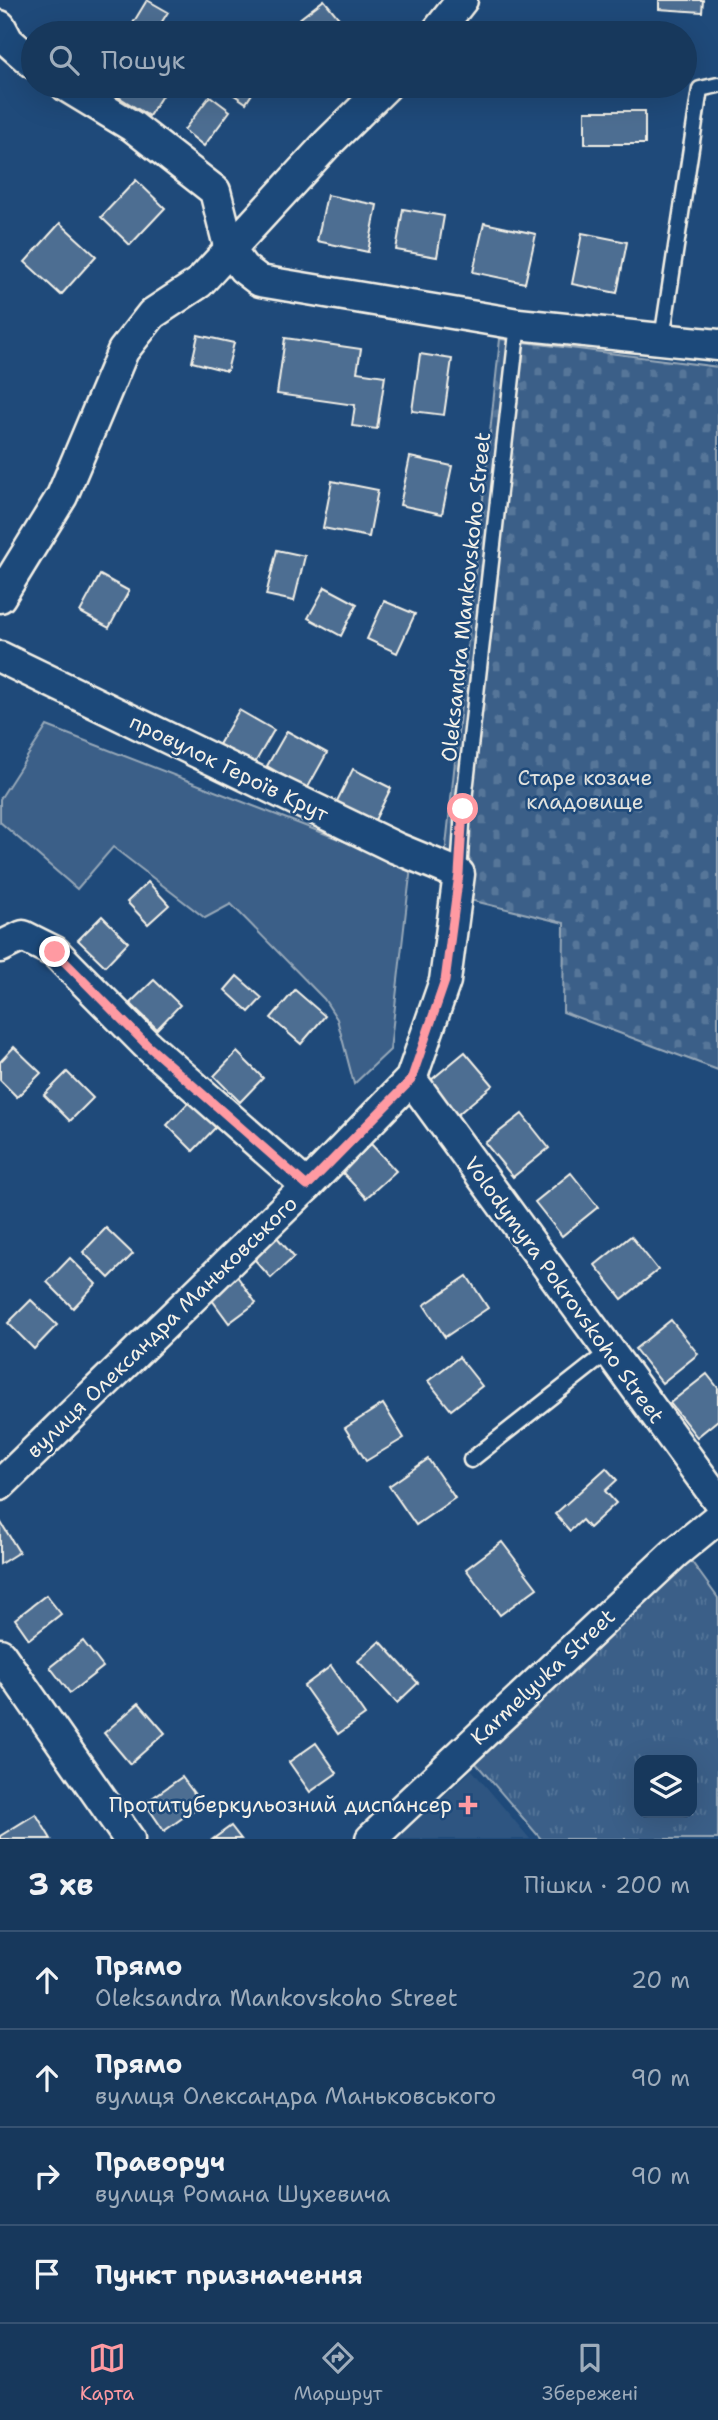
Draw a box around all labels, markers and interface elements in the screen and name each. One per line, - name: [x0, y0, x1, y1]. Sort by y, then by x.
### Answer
- search box: [21, 21, 697, 98]
- icon: search: [45, 41, 83, 79]
- text: Пошук: [101, 42, 185, 77]
- street label: Oleksandra Mankovskoho Street: [435, 431, 497, 763]
- street label: провулок Героїв Крут: [125, 708, 333, 828]
- park label: Старе козаче кладовище: [518, 764, 652, 816]
- route start: [447, 793, 478, 824]
- route end: [39, 936, 70, 967]
- street label: Volodymyra Pokrovskoho Street: [458, 1151, 670, 1429]
- street label: вулиця Олександра Маньковського: [21, 1190, 303, 1464]
- street label: Karmelyuka Street: [465, 1603, 621, 1751]
- map controls: [634, 1755, 697, 1818]
- button: layers: [634, 1755, 697, 1818]
- place label: Протитуберкульозний диспансер: [109, 1791, 452, 1819]
- marker: Протитуберкульозний диспансер: [458, 1795, 478, 1815]
- text: 3 хв: [28, 1864, 93, 1905]
- text: Пішки · 200 m: [524, 1870, 690, 1900]
- text: Прямо: [95, 1948, 183, 1983]
- icon: ahead: [28, 1961, 66, 1999]
- text: 20 m: [631, 1965, 690, 1995]
- text: Oleksandra Mankovskoho Street: [95, 1983, 458, 2013]
- text: Прямо: [95, 2046, 183, 2081]
- icon: ahead: [28, 2059, 66, 2097]
- text: 90 m: [630, 2063, 690, 2093]
- text: вулиця Олександра Маньковського: [95, 2081, 496, 2111]
- text: Праворуч: [95, 2144, 225, 2179]
- icon: right: [28, 2157, 66, 2195]
- text: 90 m: [630, 2161, 690, 2191]
- text: вулиця Романа Шухевича: [95, 2179, 390, 2209]
- icon: arrive: [28, 2255, 66, 2293]
- text: Пункт призначення: [95, 2257, 363, 2292]
- tab: Карта: [80, 2339, 134, 2406]
- tab: Маршрут: [294, 2339, 382, 2406]
- tab: Збережені: [542, 2339, 638, 2406]

